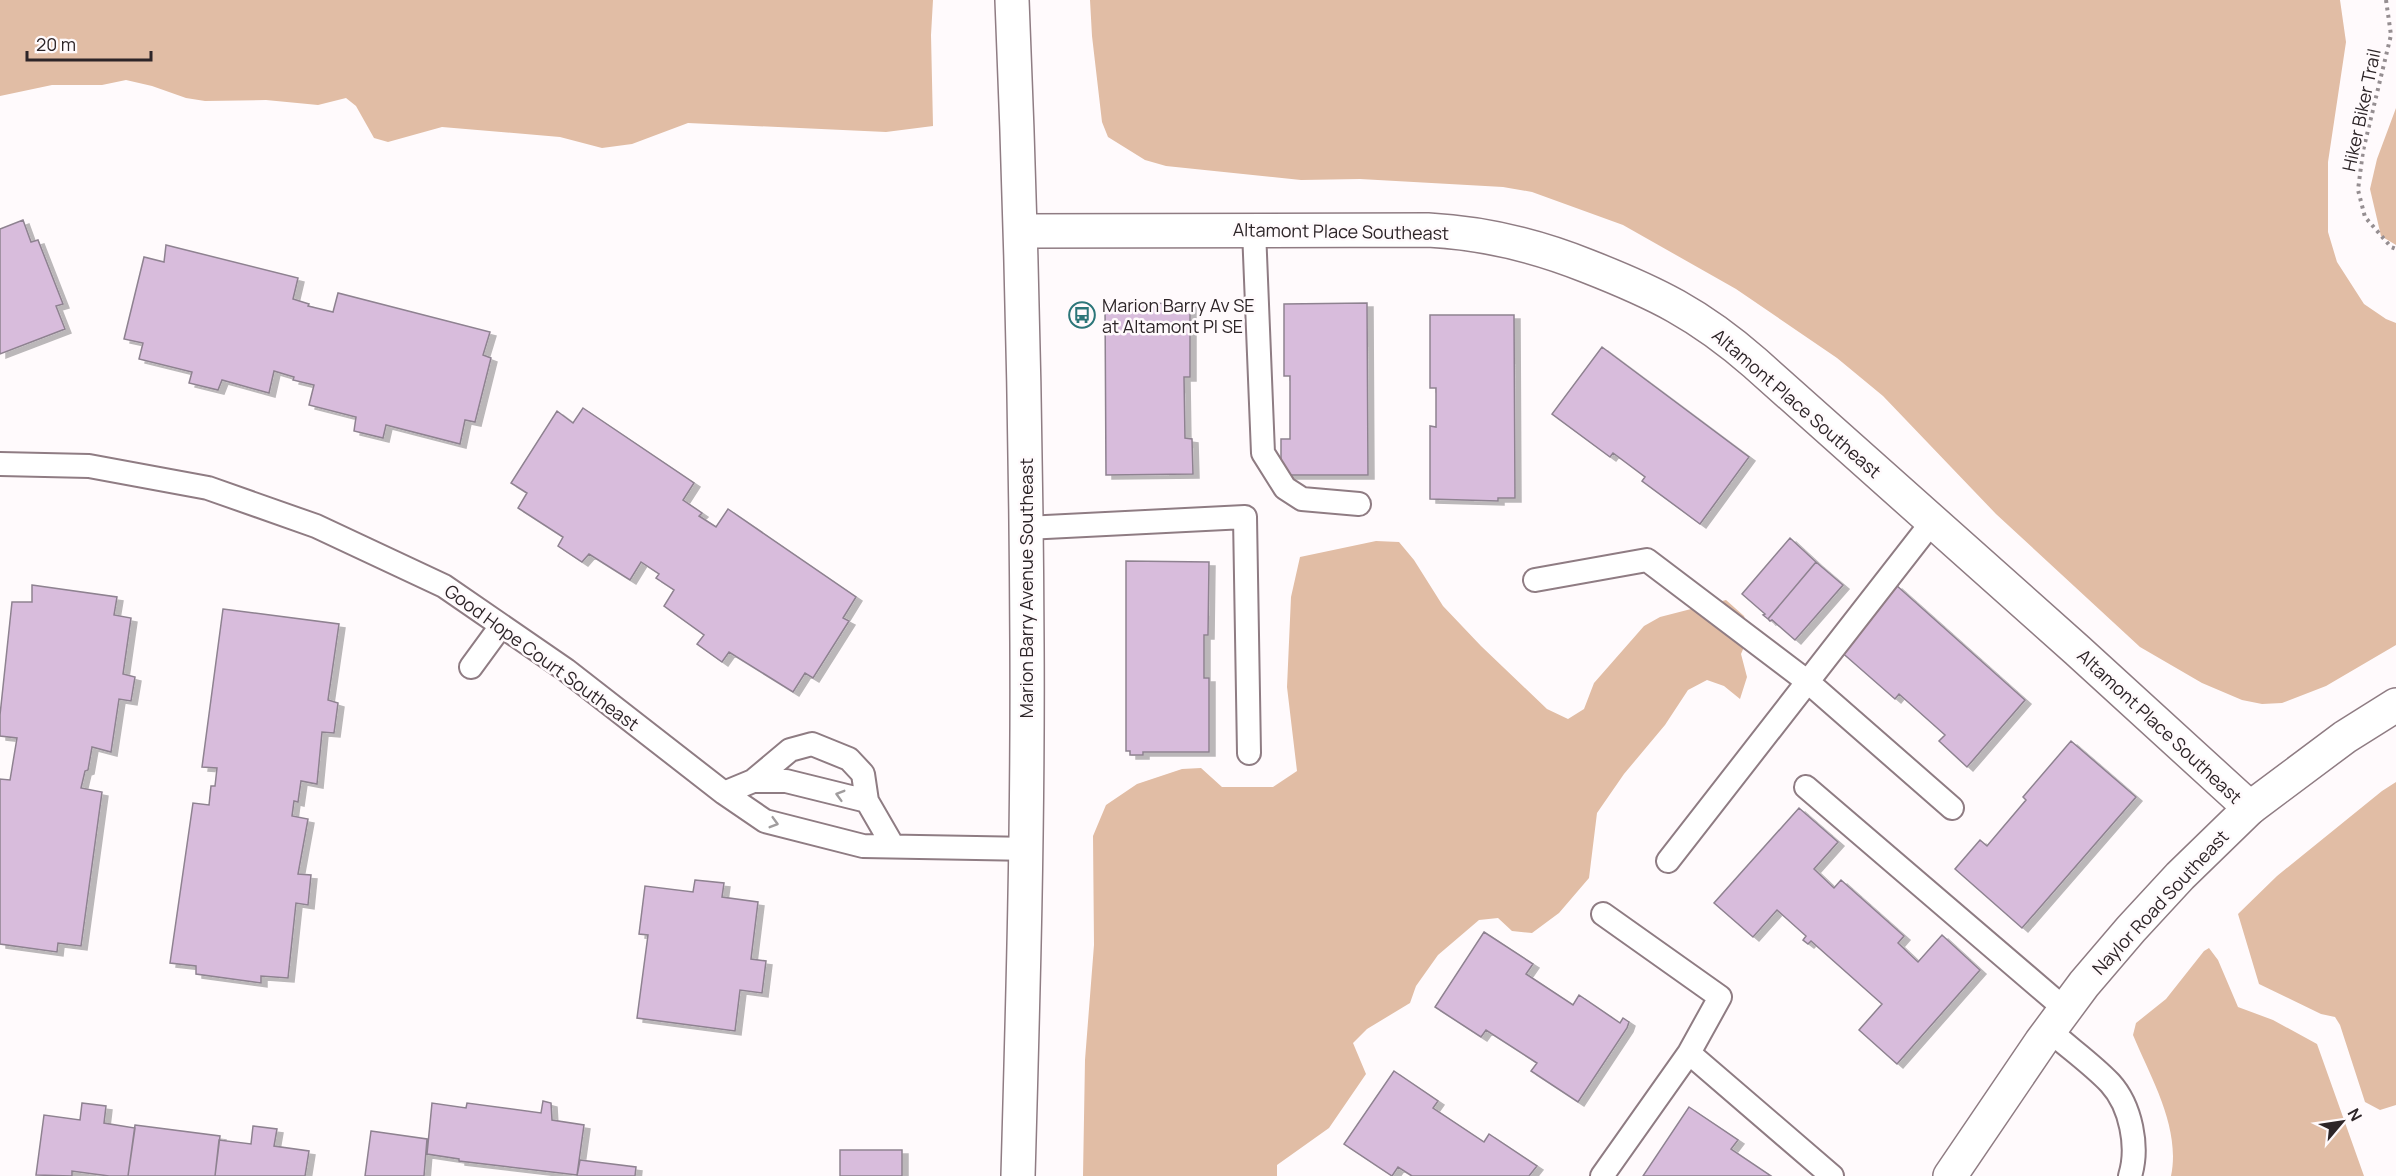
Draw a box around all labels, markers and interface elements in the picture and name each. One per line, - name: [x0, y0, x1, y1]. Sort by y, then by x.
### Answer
- scale bar: [27, 24, 152, 62]
- text: 20 m: [36, 32, 76, 56]
- street label: Hiker Biker Trail: [2336, 46, 2386, 174]
- street label: Altamont Place Southeast: [1233, 217, 1449, 245]
- place label: Marion Barry Av SE at Altamont Pl SE: [1102, 293, 1255, 338]
- bus stop icon: Marion Barry Av SE at Altamont Pl SE: [1067, 300, 1097, 330]
- street label: Altamont Place Southeast: [1707, 323, 1887, 483]
- street label: Marion Barry Avenue Southeast: [1014, 458, 1038, 718]
- street label: Good Hope Court Southeast: [440, 578, 644, 736]
- street label: Altamont Place Southeast: [2073, 643, 2247, 809]
- one-way arrow: [835, 789, 845, 802]
- one-way arrow: [769, 815, 779, 828]
- street label: Naylor Road Southeast: [2086, 824, 2234, 980]
- north arrow: [2312, 1092, 2372, 1152]
- text: N: [2343, 1104, 2368, 1125]

